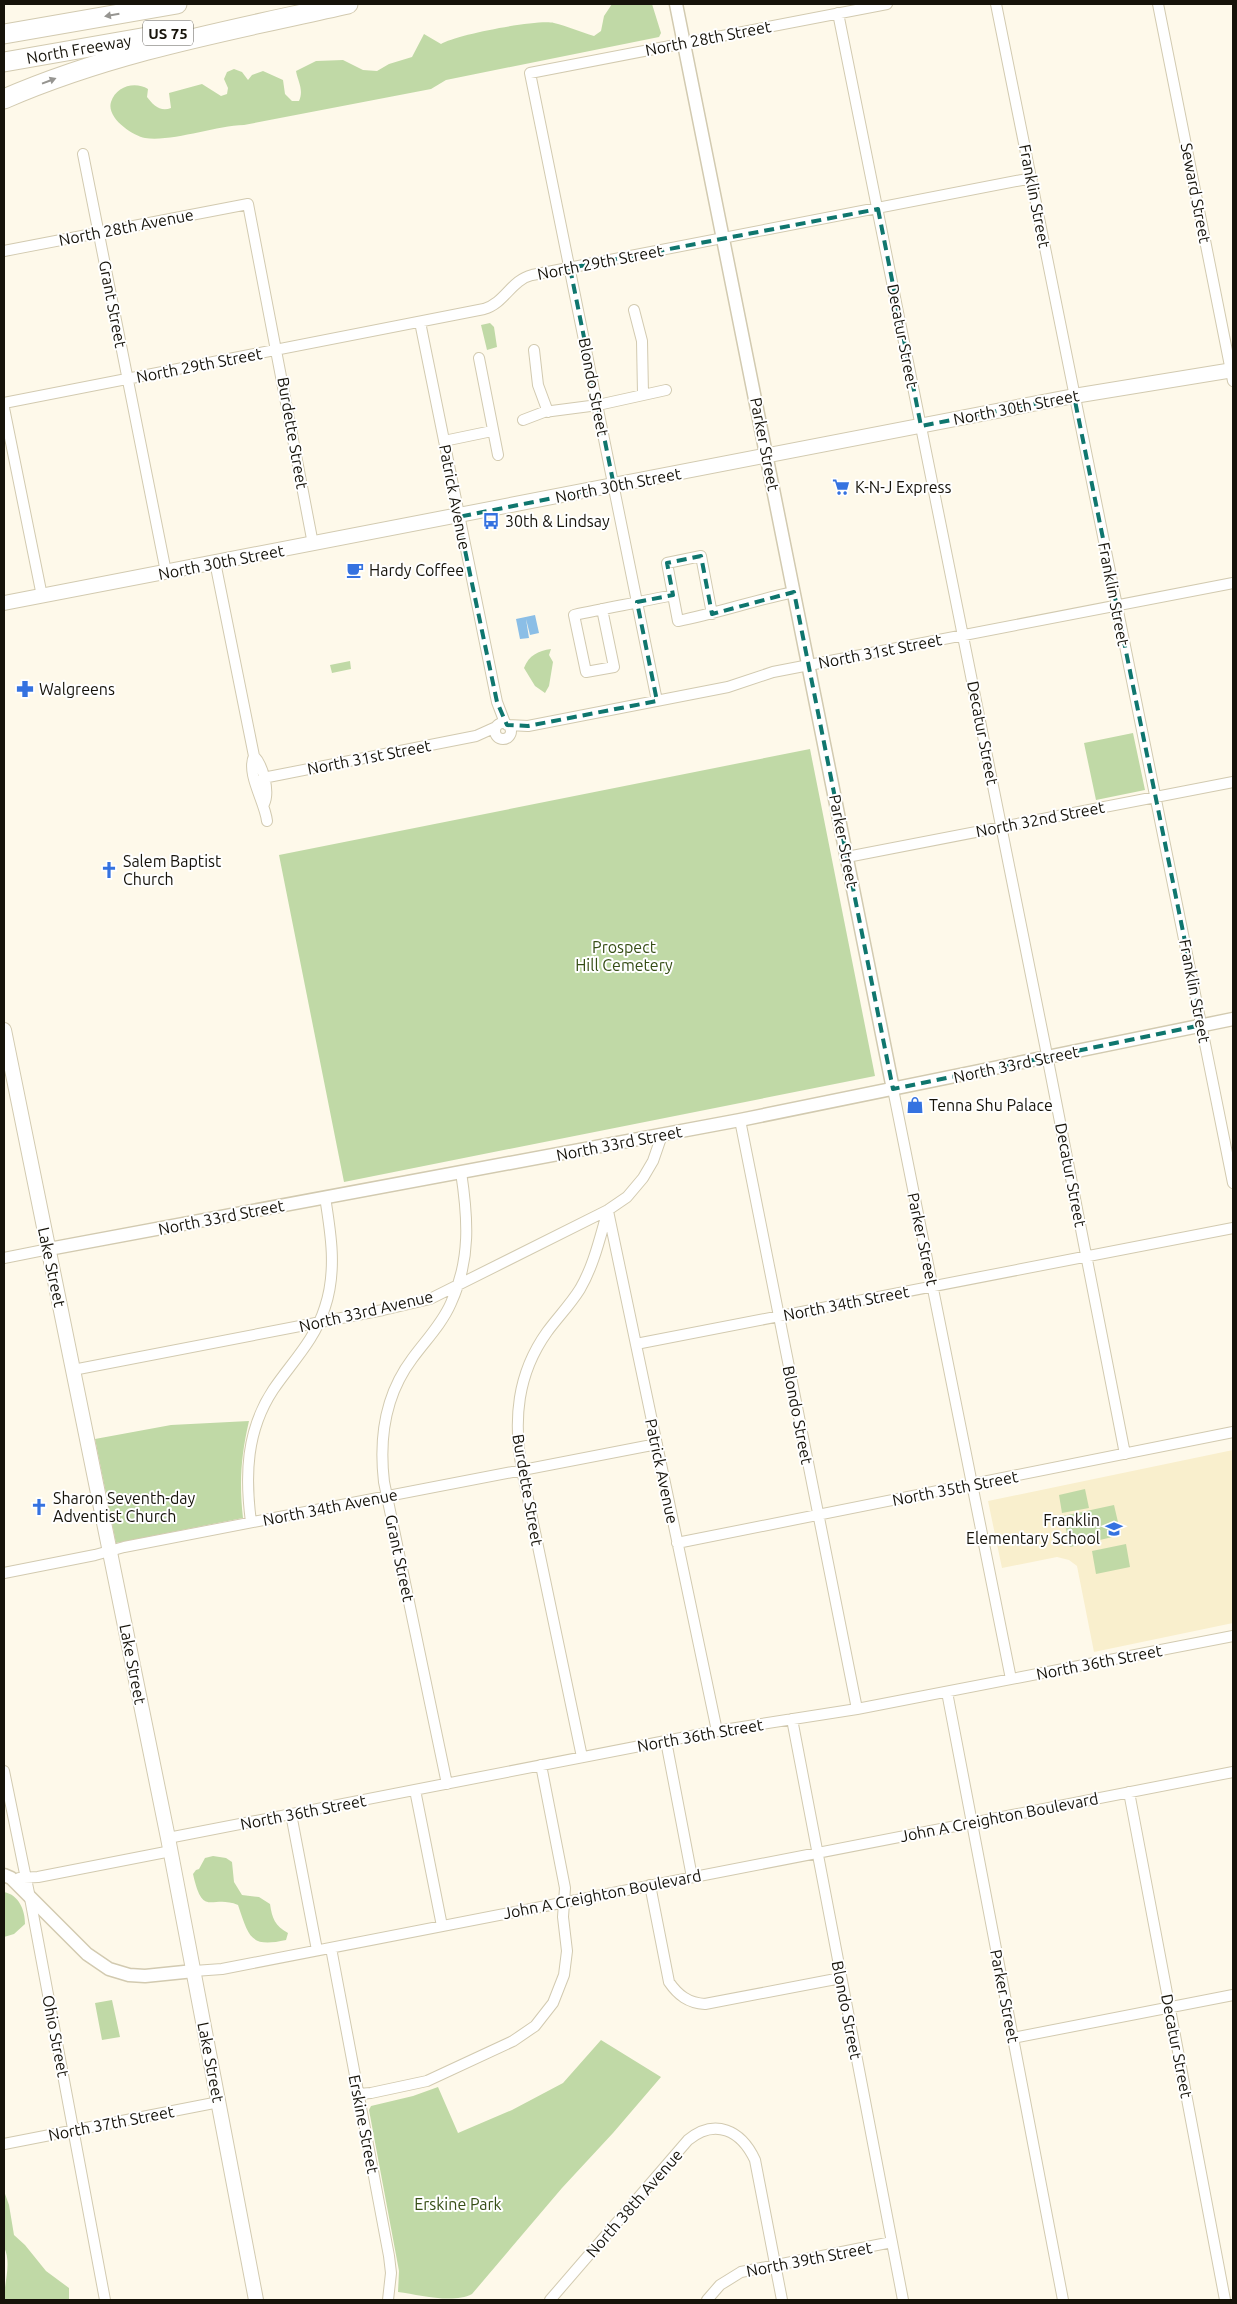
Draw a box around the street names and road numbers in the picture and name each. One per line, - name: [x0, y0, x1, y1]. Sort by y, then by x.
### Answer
- street label: North 28th Street: [644, 17, 773, 59]
- road number: US 75: [143, 20, 193, 46]
- street label: North Freeway: [25, 31, 133, 67]
- street label: Seward Street: [1177, 141, 1215, 245]
- street label: Franklin Street: [1016, 143, 1054, 250]
- street label: North 28th Avenue: [57, 205, 195, 249]
- street label: North 29th Street: [536, 241, 665, 283]
- street label: Grant Street: [96, 259, 130, 350]
- street label: Decatur Street: [884, 282, 922, 390]
- street label: Blondo Street: [576, 336, 613, 438]
- street label: North 29th Street: [135, 344, 264, 386]
- street label: Burdette Street: [274, 376, 312, 491]
- street label: North 30th Street: [952, 386, 1081, 428]
- street label: Parker Street: [747, 396, 783, 493]
- street label: Patrick Avenue: [436, 443, 474, 551]
- street label: North 30th Street: [554, 464, 683, 506]
- street label: North 30th Street: [157, 541, 286, 583]
- street label: Franklin Street: [1095, 541, 1133, 648]
- street label: North 31st Street: [817, 630, 944, 672]
- street label: Decatur Street: [964, 679, 1002, 787]
- street label: North 31st Street: [306, 736, 433, 778]
- street label: Parker Street: [826, 793, 862, 890]
- street label: North 32nd Street: [974, 798, 1107, 840]
- street label: Franklin Street: [1176, 938, 1214, 1045]
- street label: North 33rd Street: [952, 1042, 1081, 1086]
- street label: Decatur Street: [1052, 1121, 1090, 1229]
- street label: North 33rd Street: [555, 1122, 684, 1164]
- street label: Parker Street: [904, 1191, 942, 1288]
- street label: North 33rd Street: [157, 1196, 286, 1238]
- street label: Lake Street: [35, 1225, 69, 1309]
- street label: North 34th Street: [782, 1282, 911, 1324]
- street label: North 33rd Avenue: [297, 1287, 435, 1335]
- street label: Blondo Street: [780, 1364, 817, 1466]
- street label: Patrick Avenue: [642, 1417, 682, 1525]
- street label: Burdette Street: [509, 1433, 547, 1548]
- street label: North 35th Street: [891, 1467, 1020, 1509]
- street label: North 34th Avenue: [261, 1485, 399, 1529]
- street label: Grant Street: [382, 1513, 418, 1604]
- street label: Lake Street: [116, 1622, 150, 1706]
- street label: North 36th Street: [1035, 1641, 1164, 1683]
- street label: North 36th Street: [636, 1715, 765, 1755]
- street label: John A Creighton Boulevard: [898, 1789, 1100, 1845]
- street label: North 36th Street: [239, 1791, 368, 1833]
- street label: John A Creighton Boulevard: [501, 1866, 703, 1922]
- street label: Parker Street: [987, 1948, 1023, 2045]
- street label: Blondo Street: [829, 1959, 866, 2061]
- street label: Decatur Street: [1158, 1992, 1196, 2100]
- street label: Ohio Street: [39, 1993, 73, 2079]
- street label: Lake Street: [194, 2020, 228, 2104]
- street label: Erskine Street: [346, 2073, 383, 2176]
- street label: North 37th Street: [47, 2102, 176, 2144]
- street label: North 38th Avenue: [582, 2145, 686, 2261]
- street label: North 39th Street: [745, 2238, 874, 2280]

